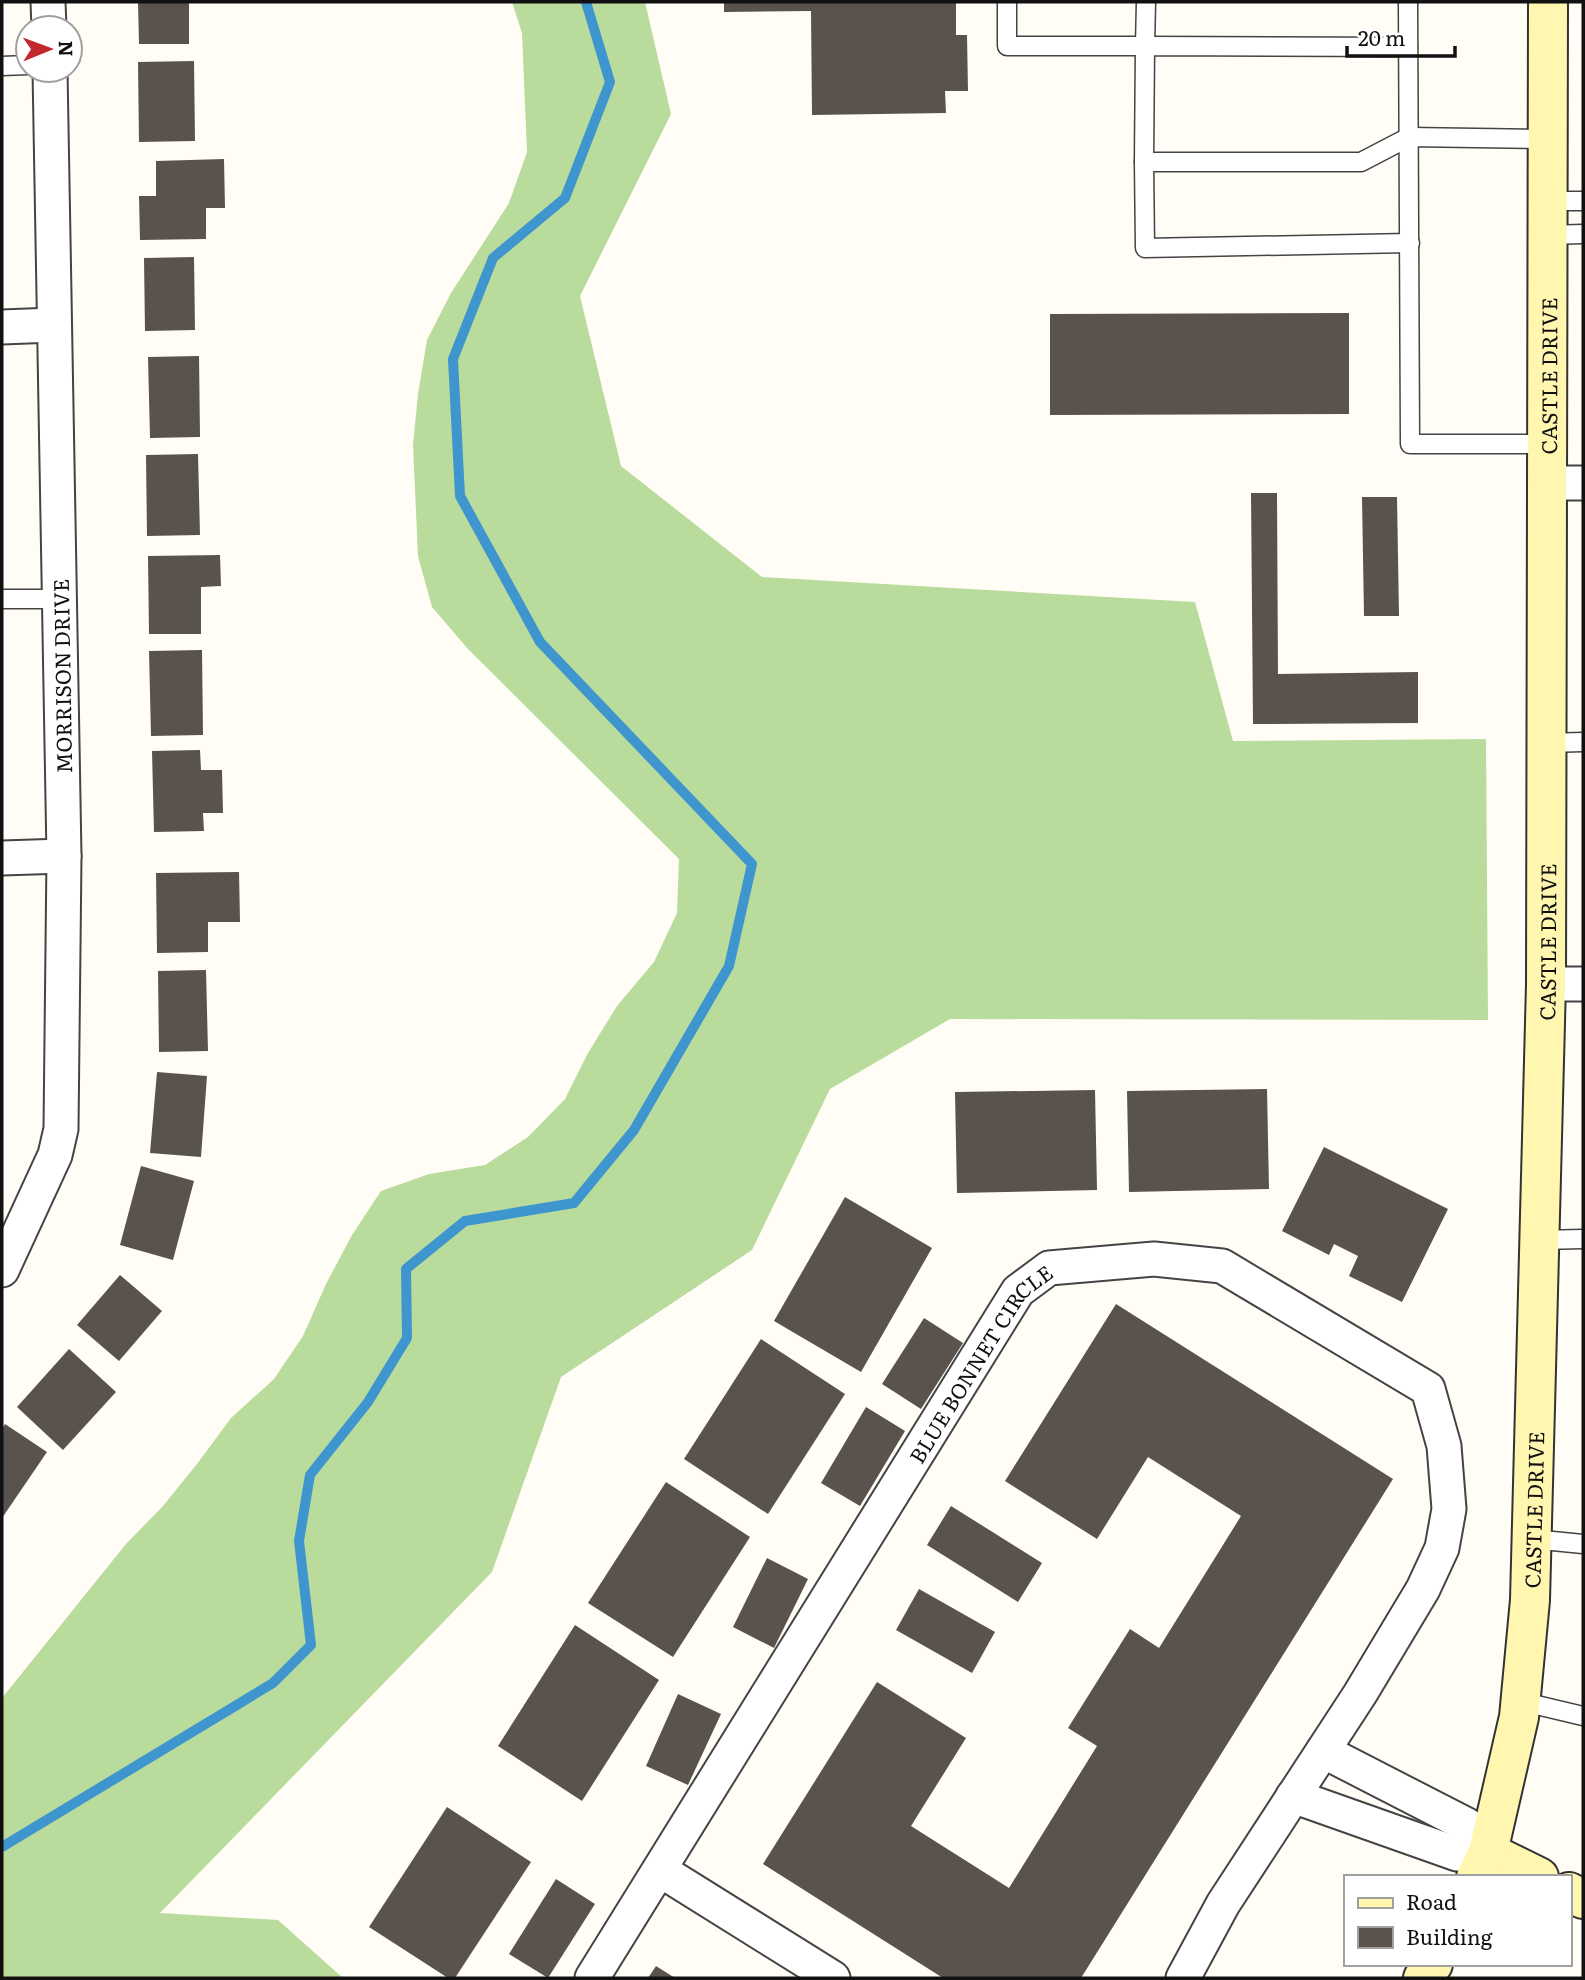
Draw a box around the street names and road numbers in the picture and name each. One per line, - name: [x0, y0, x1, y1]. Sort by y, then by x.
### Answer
- street label: CASTLE DRIVE: [1532, 297, 1563, 455]
- street label: MORRISON DRIVE: [44, 578, 78, 774]
- street label: CASTLE DRIVE: [1530, 863, 1562, 1021]
- street label: BLUE BONNET CIRCLE: [900, 1256, 1058, 1468]
- street label: CASTLE DRIVE: [1515, 1431, 1550, 1589]

